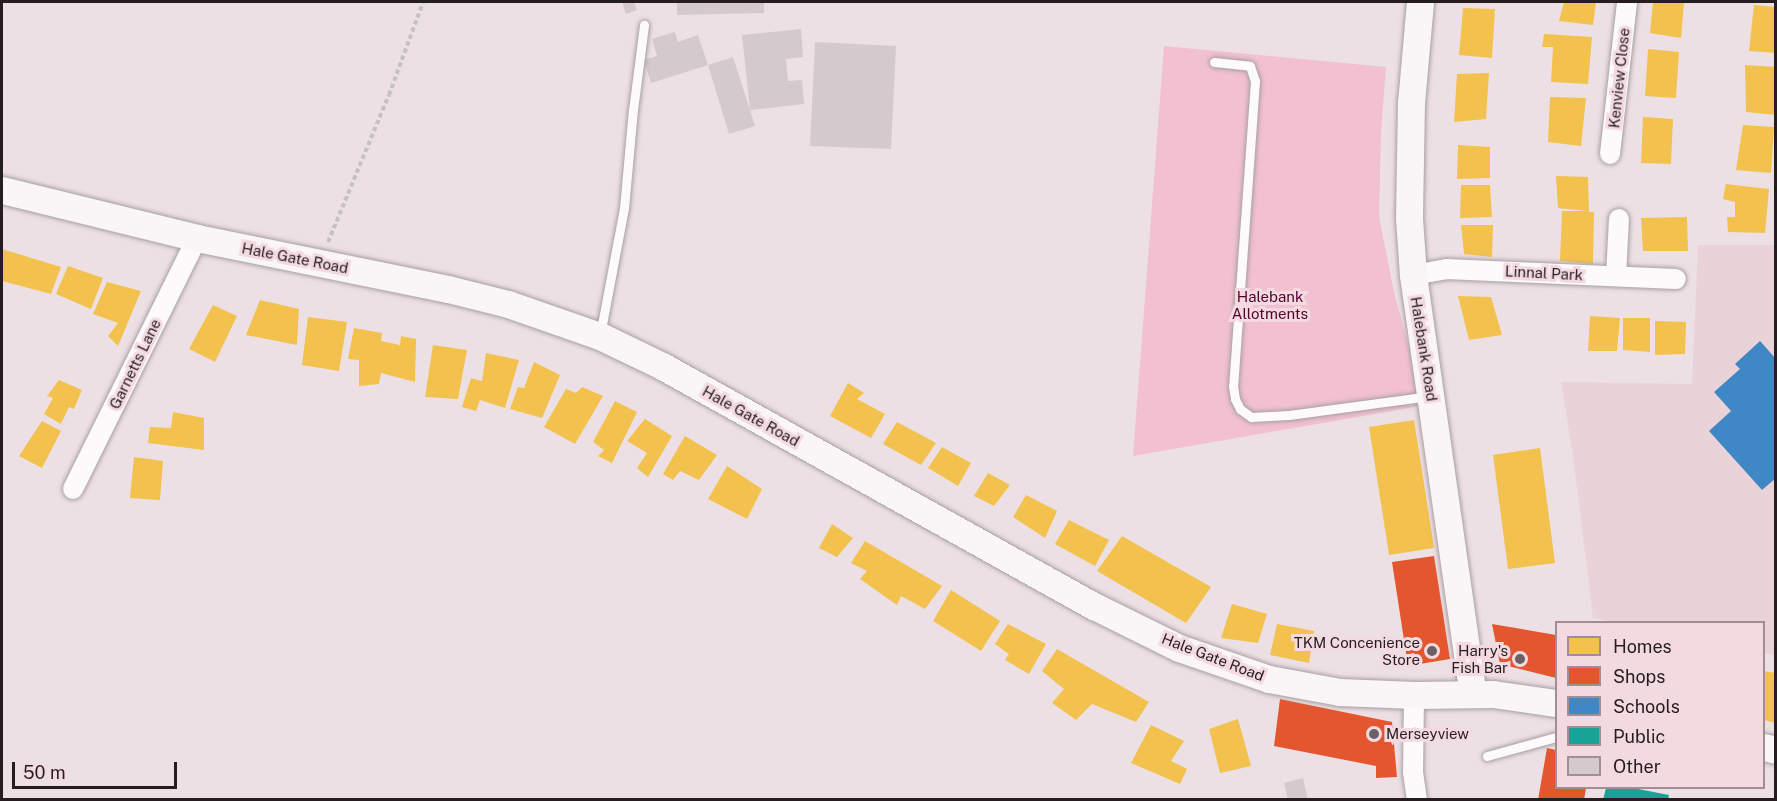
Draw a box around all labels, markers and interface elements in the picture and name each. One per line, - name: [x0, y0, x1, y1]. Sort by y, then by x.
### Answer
- street label: Kenview Close: [1605, 27, 1633, 129]
- street label: Hale Gate Road: [240, 239, 350, 277]
- street label: Linnal Park: [1504, 262, 1584, 284]
- park label: Halebank Allotments: [1232, 287, 1308, 322]
- street label: Halebank Road: [1407, 295, 1441, 403]
- street label: Garnetts Lane: [105, 316, 165, 412]
- street label: Hale Gate Road: [699, 382, 803, 450]
- legend: [1555, 621, 1765, 789]
- street label: Hale Gate Road: [1159, 629, 1267, 685]
- place label: TKM Concenience Store: [1294, 633, 1420, 668]
- text: Homes: [1613, 636, 1672, 657]
- place label: Harry's Fish Bar: [1451, 641, 1508, 676]
- marker: TKM Concenience Store: [1425, 644, 1439, 658]
- marker: Harry's Fish Bar: [1513, 652, 1527, 666]
- text: Shops: [1613, 666, 1665, 687]
- text: Schools: [1613, 696, 1680, 717]
- place label: Merseyview: [1386, 725, 1469, 743]
- text: Public: [1613, 726, 1665, 747]
- marker: Merseyview: [1367, 727, 1381, 741]
- scale bar: [15, 750, 180, 788]
- text: Other: [1613, 756, 1661, 777]
- text: 50 m: [23, 762, 66, 783]

